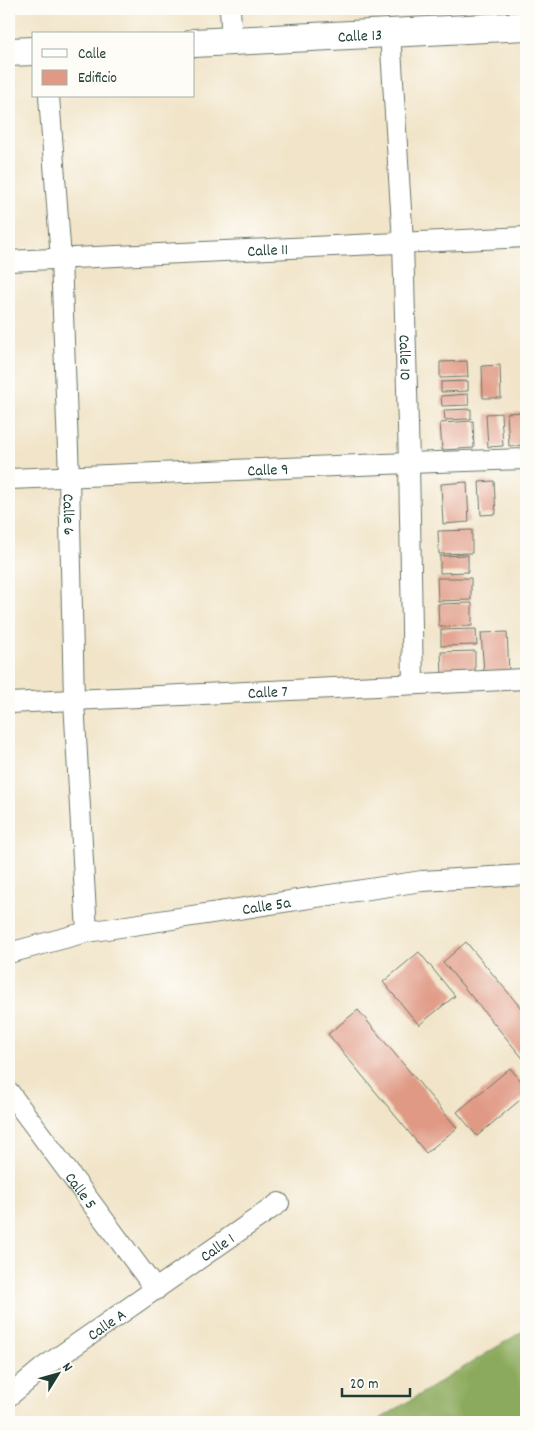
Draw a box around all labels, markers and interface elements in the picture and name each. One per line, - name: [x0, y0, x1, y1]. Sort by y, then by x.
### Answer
- street label: Calle 13: [337, 24, 383, 50]
- legend: [32, 32, 195, 98]
- text: Calle: [78, 44, 107, 66]
- text: Edificio: [78, 68, 117, 90]
- street label: Calle 11: [247, 239, 289, 264]
- street label: Calle 10: [392, 334, 416, 381]
- street label: Calle 9: [247, 459, 289, 483]
- street label: Calle 6: [55, 493, 79, 536]
- street label: Calle 7: [247, 681, 288, 706]
- street label: Calle 5a: [241, 892, 293, 922]
- street label: Calle 5: [58, 1168, 101, 1215]
- street label: Calle 1: [196, 1228, 240, 1269]
- street label: Calle A: [83, 1304, 132, 1347]
- north arrow: [32, 1348, 82, 1398]
- text: N: [57, 1359, 77, 1376]
- scale bar: [342, 1366, 410, 1398]
- text: 20 m: [350, 1374, 378, 1396]

